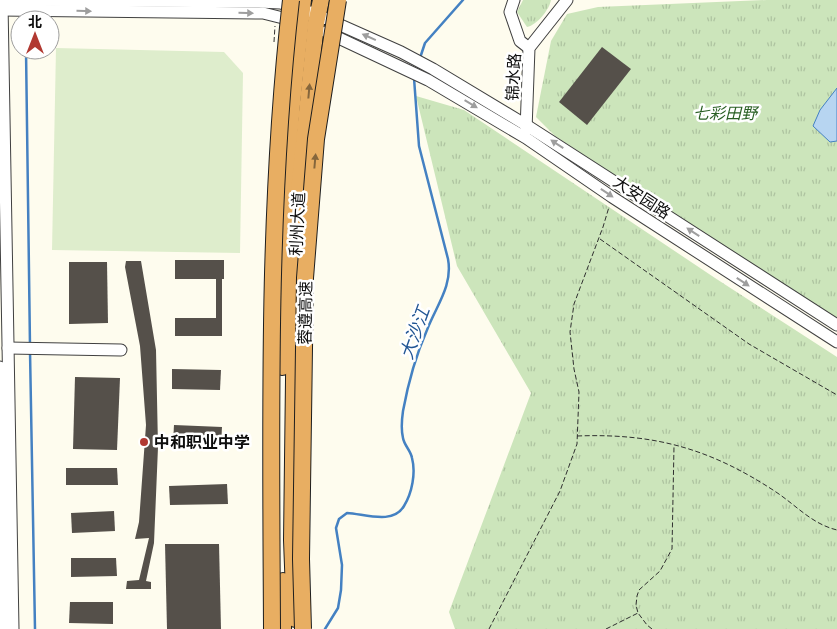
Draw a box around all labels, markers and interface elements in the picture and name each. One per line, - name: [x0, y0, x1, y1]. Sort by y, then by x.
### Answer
- one-way arrow: [76, 7, 92, 15]
- one-way arrow: [238, 9, 254, 17]
- north arrow: [10, 10, 60, 60]
- text: 北: [28, 13, 42, 31]
- one-way arrow: [362, 33, 376, 41]
- street label: 锦水路: [502, 53, 524, 101]
- one-way arrow: [305, 83, 313, 99]
- one-way arrow: [464, 100, 477, 109]
- park label: 七彩田野: [693, 103, 760, 123]
- one-way arrow: [550, 140, 563, 149]
- one-way arrow: [311, 152, 319, 168]
- street label: 大安园路: [610, 171, 674, 223]
- one-way arrow: [600, 188, 614, 198]
- street label: 利州大道: [285, 192, 309, 256]
- one-way arrow: [686, 228, 700, 237]
- one-way arrow: [736, 277, 750, 286]
- street label: 蓉遵高速: [294, 281, 316, 345]
- water label: 大沙江: [395, 302, 435, 362]
- place label: 中和职业中学: [154, 432, 250, 452]
- marker: 中和职业中学: [138, 436, 150, 448]

